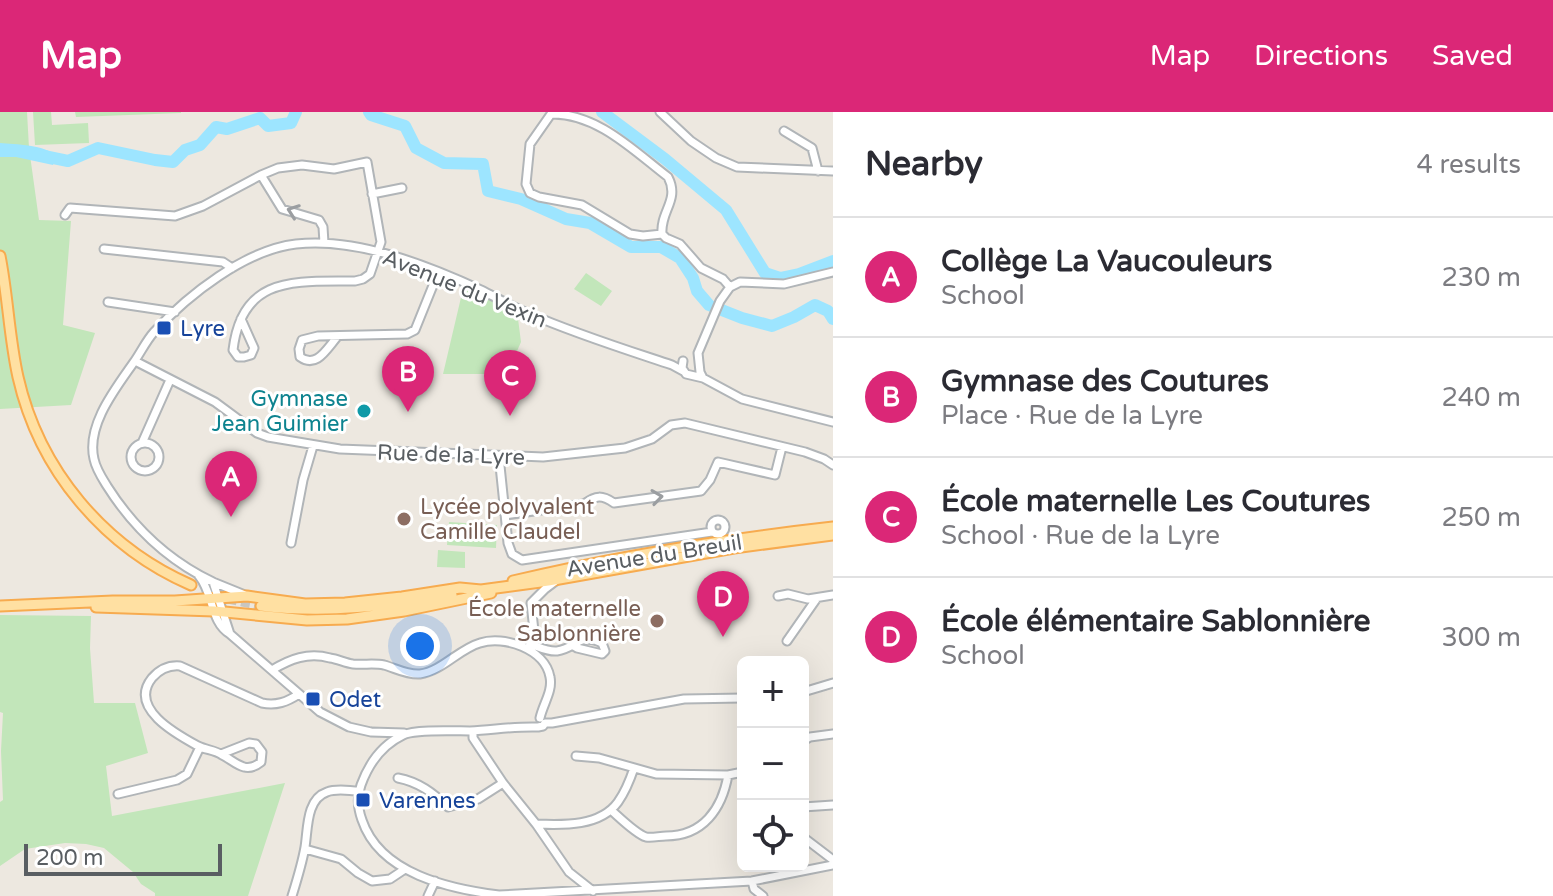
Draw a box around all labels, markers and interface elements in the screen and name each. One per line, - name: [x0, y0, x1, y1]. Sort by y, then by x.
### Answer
- text: Map: [40, 33, 122, 79]
- text: Map: [1150, 39, 1210, 73]
- text: Directions: [1254, 39, 1388, 73]
- text: Saved: [1432, 39, 1513, 73]
- text: Nearby: [865, 144, 983, 185]
- text: 4 results: [1416, 149, 1521, 180]
- one-way arrow: [287, 205, 301, 221]
- text: Collège La Vaucouleurs: [941, 243, 1272, 280]
- street label: Avenue du Vexin: [379, 244, 550, 334]
- text: A: [881, 262, 901, 293]
- text: 230 m: [1441, 262, 1521, 293]
- text: School: [941, 280, 1025, 311]
- place label: Lyre: [180, 316, 225, 342]
- marker: Lyre: [155, 319, 173, 337]
- pin: B: [382, 346, 434, 412]
- pin: C: [484, 350, 536, 416]
- text: Gymnase des Coutures: [941, 363, 1269, 400]
- text: B: [882, 382, 900, 413]
- text: 240 m: [1441, 382, 1521, 413]
- place label: Gymnase Jean Guimier: [212, 386, 349, 437]
- text: Place · Rue de la Lyre: [941, 400, 1203, 431]
- marker: Gymnase Jean Guimier: [355, 402, 373, 420]
- street label: Rue de la Lyre: [377, 439, 525, 471]
- pin: A: [205, 451, 257, 517]
- text: École maternelle Les Coutures: [941, 483, 1370, 520]
- one-way arrow: [651, 489, 664, 506]
- place label: Lycée polyvalent Camille Claudel: [420, 494, 595, 545]
- text: C: [882, 502, 900, 533]
- text: 250 m: [1441, 502, 1521, 533]
- marker: Lycée polyvalent Camille Claudel: [395, 510, 413, 528]
- text: School · Rue de la Lyre: [941, 520, 1220, 551]
- street label: Avenue du Breuil: [564, 529, 744, 583]
- pin: D: [697, 571, 749, 637]
- place label: École maternelle Sablonnière: [468, 595, 641, 647]
- text: École élémentaire Sablonnière: [941, 603, 1371, 640]
- marker: École maternelle Sablonnière: [648, 612, 666, 630]
- text: D: [881, 622, 901, 653]
- text: 300 m: [1441, 622, 1521, 653]
- your location: [400, 626, 440, 666]
- text: School: [941, 640, 1025, 671]
- map controls: [737, 656, 809, 872]
- button: +: [737, 656, 809, 728]
- place label: Odet: [329, 687, 381, 713]
- marker: Odet: [304, 690, 322, 708]
- button: −: [737, 728, 809, 800]
- place label: Varennes: [379, 788, 476, 814]
- marker: Varennes: [354, 791, 372, 809]
- button: locate: [737, 800, 809, 872]
- scale bar: [24, 840, 222, 876]
- text: 200 m: [36, 845, 103, 871]

